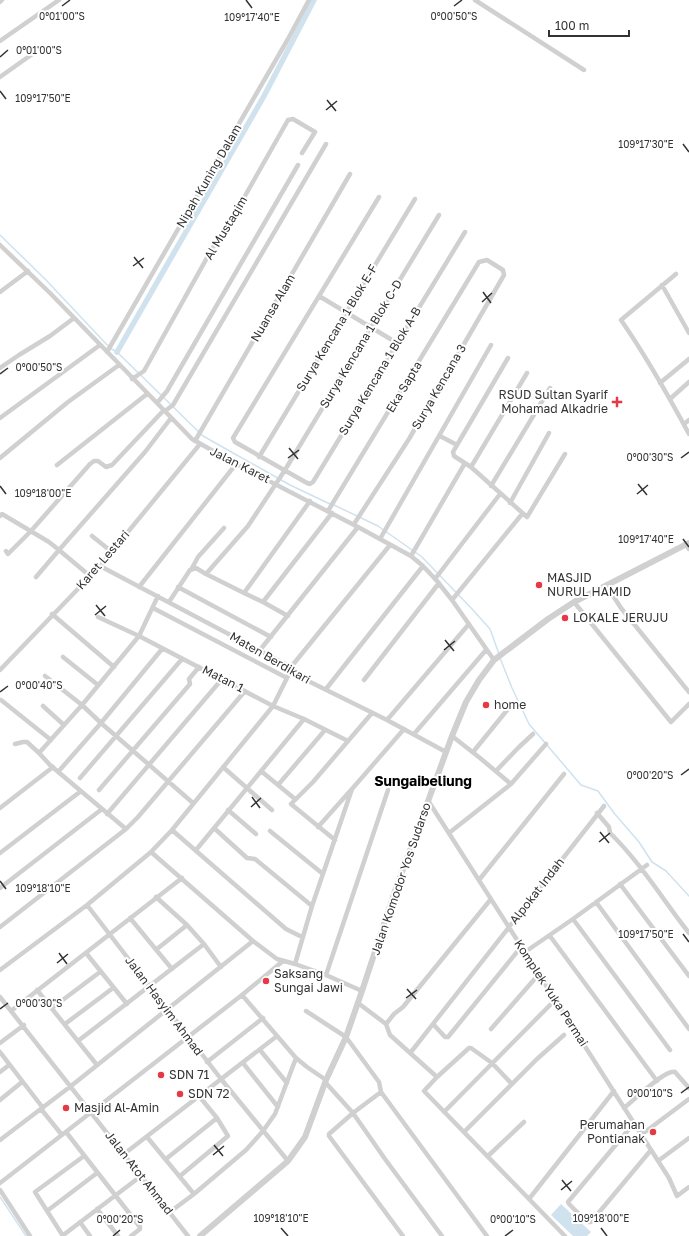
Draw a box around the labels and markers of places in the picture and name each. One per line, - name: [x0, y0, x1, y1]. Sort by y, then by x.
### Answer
- place label: RSUD Sultan Syarif Mohamad Alkadrie: [499, 387, 609, 416]
- marker: RSUD Sultan Syarif Mohamad Alkadrie: [611, 396, 623, 408]
- place label: MASJID NURUL HAMID: [547, 570, 631, 599]
- marker: MASJID NURUL HAMID: [534, 580, 544, 590]
- place label: LOKALE JERUJU: [573, 610, 668, 625]
- marker: LOKALE JERUJU: [560, 613, 570, 623]
- place label: home: [494, 697, 526, 712]
- marker: home: [481, 700, 491, 710]
- place label: Saksang Sungai Jawi: [274, 966, 343, 995]
- marker: Saksang Sungai Jawi: [261, 976, 271, 986]
- place label: SDN 71: [169, 1067, 210, 1082]
- marker: SDN 71: [156, 1070, 166, 1080]
- place label: SDN 72: [188, 1086, 230, 1101]
- marker: SDN 72: [175, 1089, 185, 1099]
- place label: Masjid Al-Amin: [74, 1100, 159, 1115]
- marker: Masjid Al-Amin: [61, 1103, 71, 1113]
- place label: Perumahan Pontianak: [579, 1117, 645, 1146]
- marker: Perumahan Pontianak: [648, 1127, 658, 1137]

